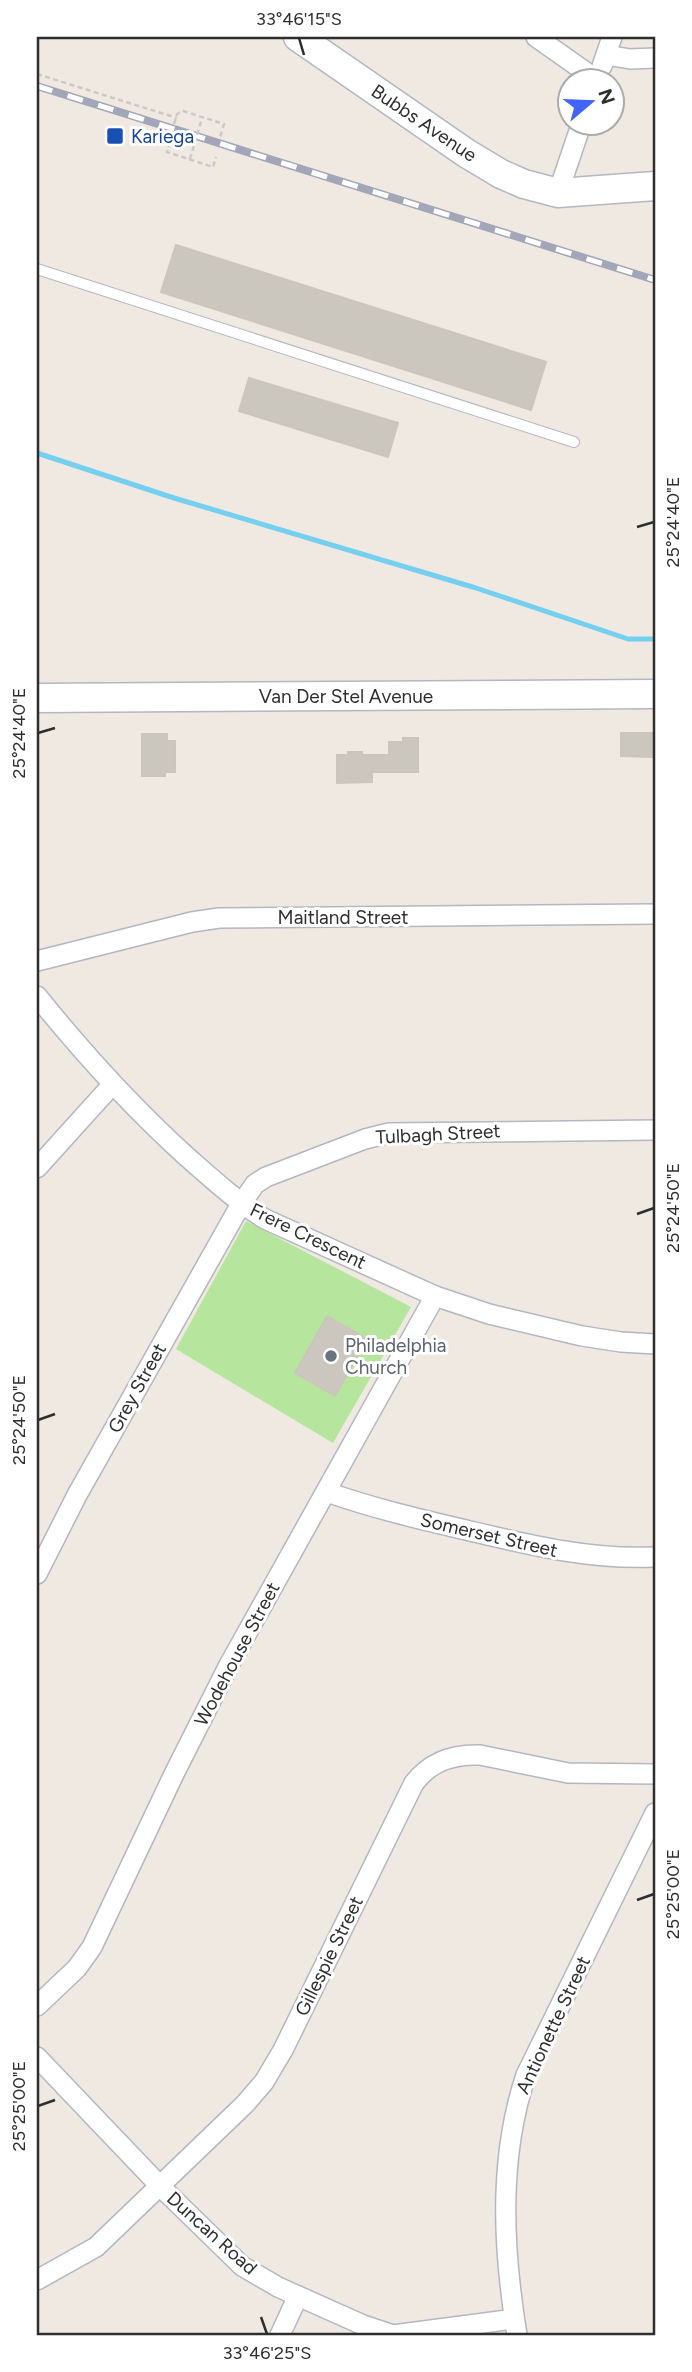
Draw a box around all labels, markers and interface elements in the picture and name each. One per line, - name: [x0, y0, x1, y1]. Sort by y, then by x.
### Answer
- text: 33°46'15"S: [256, 8, 342, 30]
- north arrow: [556, 66, 626, 136]
- street label: Bubbs Avenue: [367, 79, 481, 167]
- text: N: [593, 86, 620, 107]
- place label: Kariega: [131, 125, 194, 148]
- marker: Kariega: [105, 126, 125, 146]
- text: 25°24'40"E: [662, 476, 684, 568]
- street label: Van Der Stel Avenue: [259, 685, 433, 708]
- text: 25°24'40"E: [8, 687, 30, 779]
- street label: Maitland Street: [278, 906, 408, 929]
- street label: Tulbagh Street: [375, 1119, 501, 1149]
- text: 25°24'50"E: [662, 1163, 684, 1253]
- street label: Frere Crescent: [246, 1198, 370, 1274]
- place label: Philadelphia Church: [345, 1334, 447, 1379]
- street label: Grey Street: [103, 1339, 171, 1437]
- marker: Philadelphia Church: [323, 1348, 339, 1364]
- text: 25°24'50"E: [8, 1375, 30, 1465]
- street label: Somerset Street: [418, 1508, 560, 1562]
- street label: Wodehouse Street: [189, 1578, 285, 1730]
- text: 25°25'00"E: [662, 1849, 684, 1939]
- street label: Gillespie Street: [290, 1892, 368, 2020]
- street label: Antionette Street: [511, 1952, 595, 2098]
- text: 25°25'00"E: [8, 2061, 30, 2151]
- street label: Duncan Road: [162, 2187, 262, 2279]
- text: 33°46'25"S: [223, 2342, 311, 2364]

